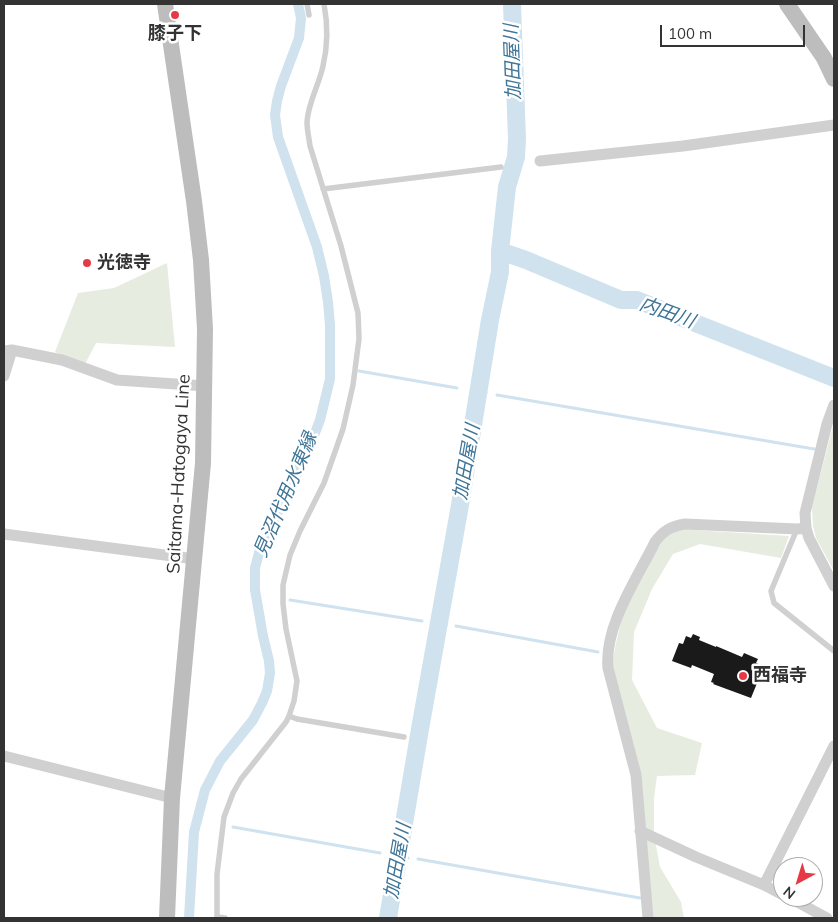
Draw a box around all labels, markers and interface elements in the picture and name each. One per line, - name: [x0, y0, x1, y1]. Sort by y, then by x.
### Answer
- marker: 膝子下: [169, 9, 181, 21]
- scale bar: [663, 15, 808, 47]
- place label: 膝子下: [148, 23, 202, 45]
- water label: 加田屋川: [500, 24, 526, 100]
- text: 100 m: [668, 24, 712, 43]
- place label: 光徳寺: [97, 252, 151, 274]
- marker: 光徳寺: [81, 257, 93, 269]
- water label: 内田川: [636, 293, 698, 333]
- street label: Saitama-Hatogaya Line: [163, 374, 195, 574]
- water label: 加田屋川: [449, 423, 485, 501]
- water label: 見沼代用水東縁: [250, 429, 322, 561]
- place label: 西福寺: [753, 665, 807, 687]
- marker: 西福寺: [737, 670, 749, 682]
- water label: 加田屋川: [380, 822, 416, 900]
- north arrow: [773, 857, 823, 907]
- text: N: [779, 883, 799, 903]

